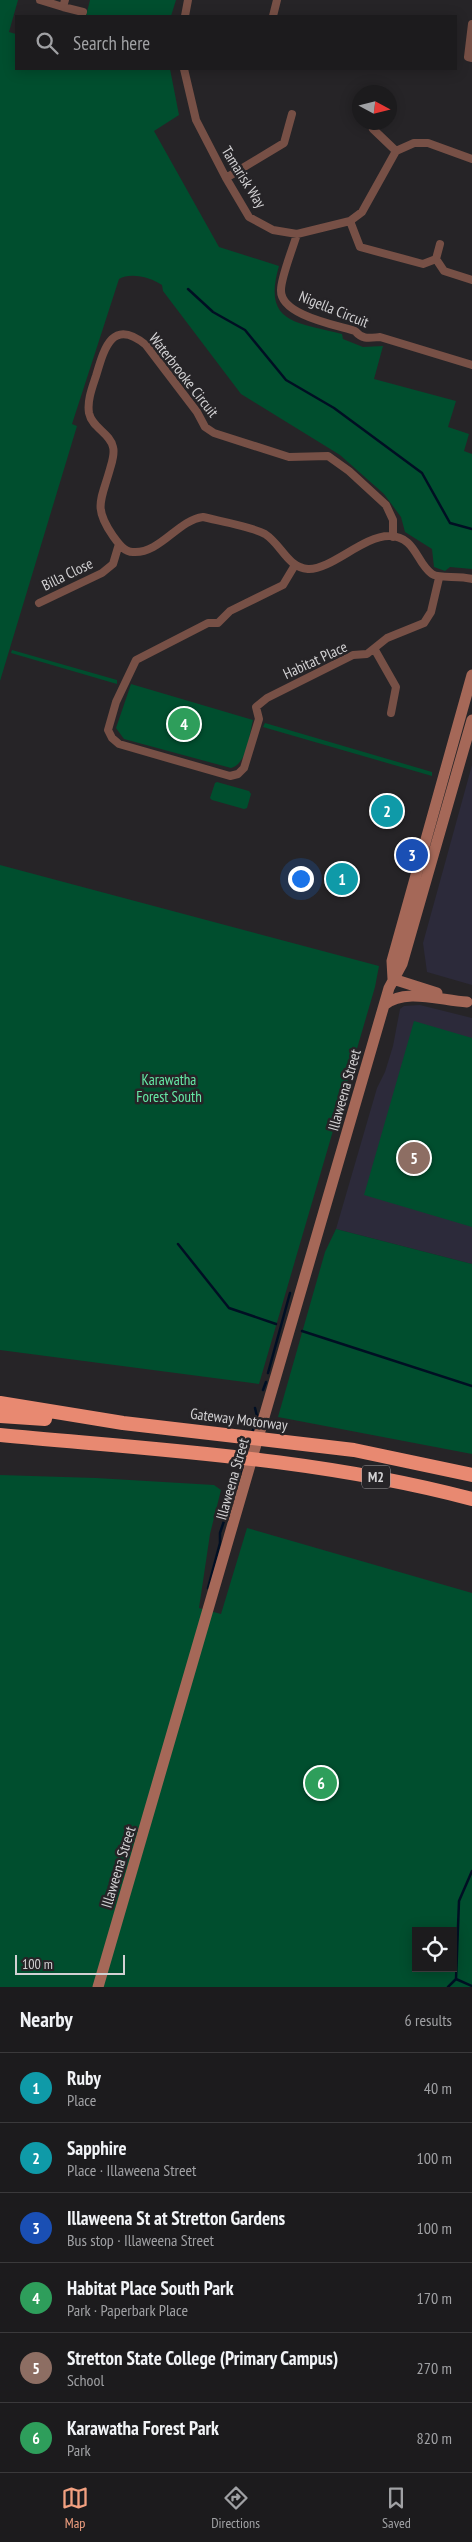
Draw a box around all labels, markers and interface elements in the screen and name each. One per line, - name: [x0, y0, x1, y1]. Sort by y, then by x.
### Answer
- search box: [15, 15, 457, 70]
- icon: search: [33, 29, 61, 57]
- text: Search here: [73, 31, 150, 55]
- north arrow: [352, 85, 397, 130]
- street label: Tamarisk Way: [218, 143, 271, 212]
- street label: Nigella Circuit: [296, 286, 372, 332]
- street label: Waterbrooke Circuit: [145, 329, 223, 421]
- street label: Billa Close: [38, 553, 96, 595]
- street label: Habitat Place: [280, 637, 350, 683]
- pin: 4: [168, 705, 200, 743]
- pin: 2: [371, 792, 403, 830]
- pin: 3: [396, 836, 428, 874]
- pin: 1: [326, 860, 358, 898]
- your location: [288, 866, 314, 892]
- street label: Illaweena Street: [323, 1047, 365, 1133]
- park label: Karawatha Forest South: [136, 1070, 202, 1106]
- pin: 5: [398, 1139, 430, 1177]
- street label: Gateway Motorway: [189, 1404, 289, 1434]
- street label: Illaweena Street: [211, 1436, 253, 1522]
- road number: M2: [362, 1465, 390, 1488]
- pin: 6: [305, 1764, 337, 1802]
- street label: Illaweena Street: [97, 1824, 139, 1910]
- map controls: [412, 1927, 457, 1972]
- button: locate: [412, 1927, 457, 1972]
- scale bar: [15, 1952, 125, 1975]
- text: 100 m: [22, 1955, 53, 1973]
- text: Nearby: [20, 2006, 73, 2033]
- text: 6 results: [405, 2010, 452, 2030]
- text: Ruby: [67, 2066, 101, 2090]
- text: 1: [32, 2078, 40, 2098]
- text: 40 m: [424, 2078, 452, 2098]
- text: Place: [67, 2090, 96, 2110]
- text: Sapphire: [67, 2136, 127, 2160]
- text: 2: [32, 2148, 40, 2168]
- text: 100 m: [417, 2148, 452, 2168]
- text: Place · Illaweena Street: [67, 2160, 196, 2180]
- text: Illaweena St at Stretton Gardens: [67, 2206, 285, 2230]
- text: 3: [32, 2218, 40, 2238]
- text: 100 m: [417, 2218, 452, 2238]
- text: Bus stop · Illaweena Street: [67, 2230, 214, 2250]
- text: Habitat Place South Park: [67, 2276, 234, 2300]
- text: 4: [32, 2288, 40, 2308]
- text: 170 m: [417, 2288, 452, 2308]
- text: Park · Paperbark Place: [67, 2300, 188, 2320]
- text: Stretton State College (Primary Campus): [67, 2346, 338, 2370]
- text: 5: [32, 2358, 40, 2378]
- text: 270 m: [417, 2358, 452, 2378]
- text: School: [67, 2370, 104, 2390]
- text: Karawatha Forest Park: [67, 2416, 219, 2440]
- text: 6: [32, 2428, 40, 2448]
- text: 820 m: [417, 2428, 452, 2448]
- text: Park: [67, 2440, 91, 2460]
- tab: Map: [61, 2484, 89, 2532]
- tab: Directions: [211, 2484, 260, 2532]
- tab: Saved: [382, 2484, 411, 2532]

